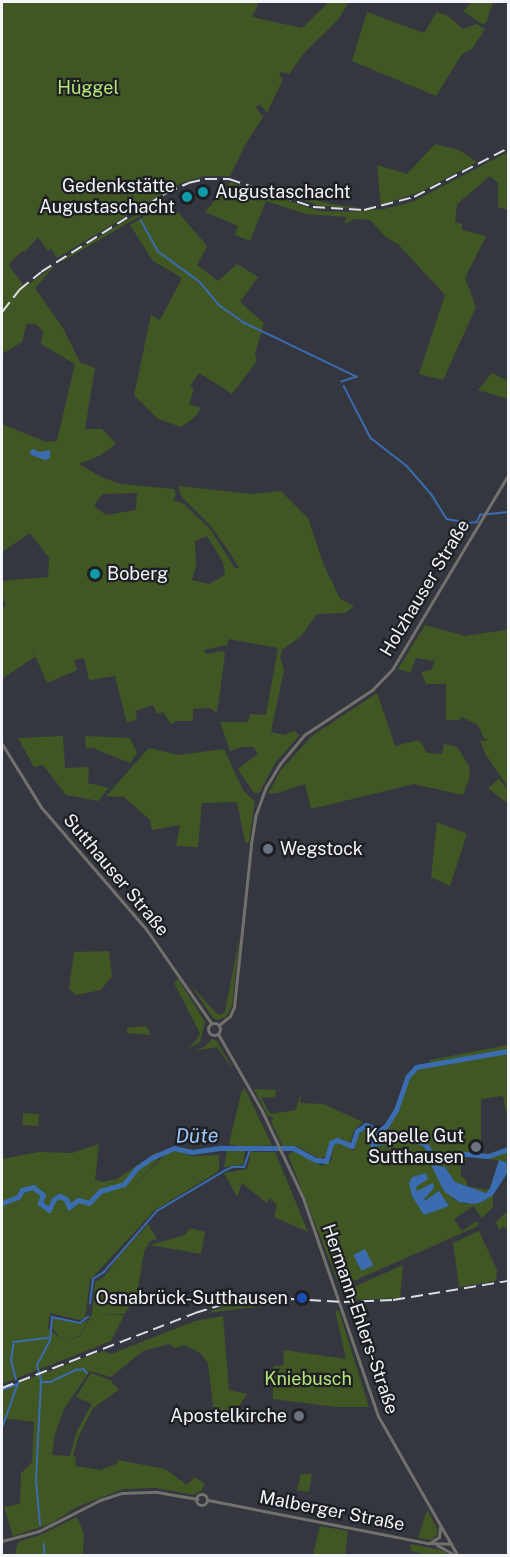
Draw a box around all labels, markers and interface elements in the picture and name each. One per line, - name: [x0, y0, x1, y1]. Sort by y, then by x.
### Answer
- park label: Hüggel: [57, 77, 119, 99]
- place label: Gedenkstätte Augustaschacht: [39, 176, 175, 219]
- place label: Augustaschacht: [215, 181, 351, 203]
- marker: Augustaschacht: [196, 185, 210, 199]
- marker: Gedenkstätte Augustaschacht: [180, 190, 194, 204]
- street label: Holzhauser Straße: [376, 516, 474, 660]
- place label: Boberg: [107, 563, 168, 585]
- marker: Boberg: [88, 567, 102, 581]
- street label: Sutthauser Straße: [58, 809, 174, 941]
- place label: Wegstock: [280, 838, 363, 860]
- marker: Wegstock: [261, 842, 275, 856]
- water label: Düte: [175, 1124, 219, 1148]
- place label: Kapelle Gut Sutthausen: [366, 1126, 464, 1168]
- marker: Kapelle Gut Sutthausen: [469, 1140, 483, 1154]
- street label: Hermann-Ehlers-Straße: [317, 1221, 403, 1417]
- place label: Osnabrück-Sutthausen: [96, 1287, 288, 1309]
- marker: Osnabrück-Sutthausen: [293, 1289, 311, 1307]
- park label: Kniebusch: [264, 1368, 352, 1390]
- place label: Apostelkirche: [170, 1405, 287, 1427]
- marker: Apostelkirche: [292, 1409, 306, 1423]
- street label: Malberger Straße: [258, 1486, 406, 1536]

